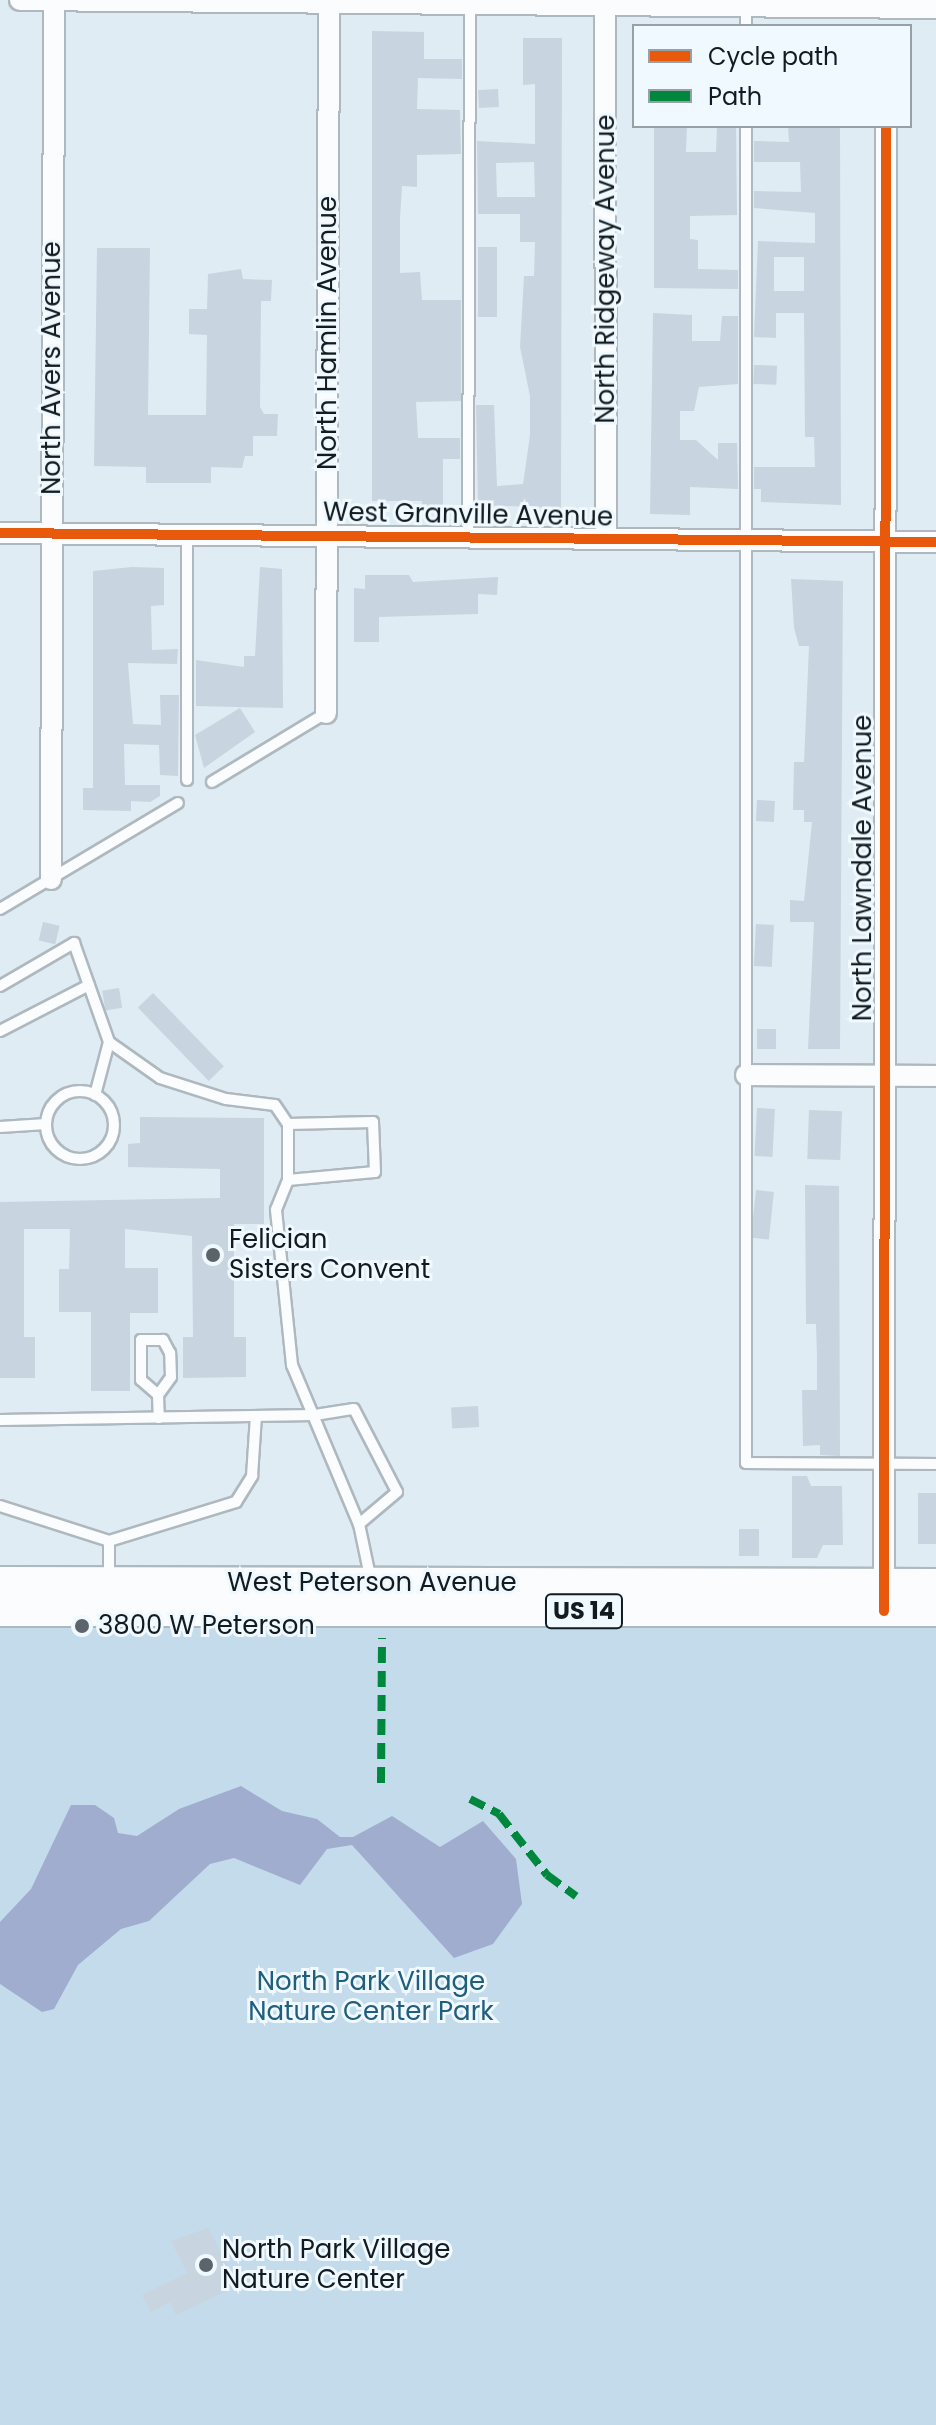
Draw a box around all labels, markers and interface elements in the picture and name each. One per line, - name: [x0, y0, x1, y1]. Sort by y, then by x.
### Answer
- legend: [632, 24, 912, 128]
- text: Cycle path: [708, 40, 838, 73]
- text: Path: [708, 80, 762, 113]
- street label: North Ridgeway Avenue: [590, 114, 622, 424]
- street label: North Hamlin Avenue: [312, 196, 344, 470]
- street label: North Avers Avenue: [36, 241, 68, 495]
- street label: West Granville Avenue: [323, 497, 613, 533]
- street label: North Lawndale Avenue: [847, 715, 879, 1021]
- place label: Felician Sisters Convent: [229, 1224, 430, 1286]
- marker: Felician Sisters Convent: [204, 1246, 222, 1264]
- street label: West Peterson Avenue: [227, 1567, 517, 1599]
- road number: US 14: [544, 1591, 624, 1631]
- place label: 3800 W Peterson: [98, 1610, 315, 1642]
- marker: 3800 W Peterson: [73, 1617, 91, 1635]
- park label: North Park Village Nature Center Park: [248, 1966, 494, 2028]
- place label: North Park Village Nature Center: [222, 2234, 450, 2296]
- marker: North Park Village Nature Center: [197, 2256, 215, 2274]

